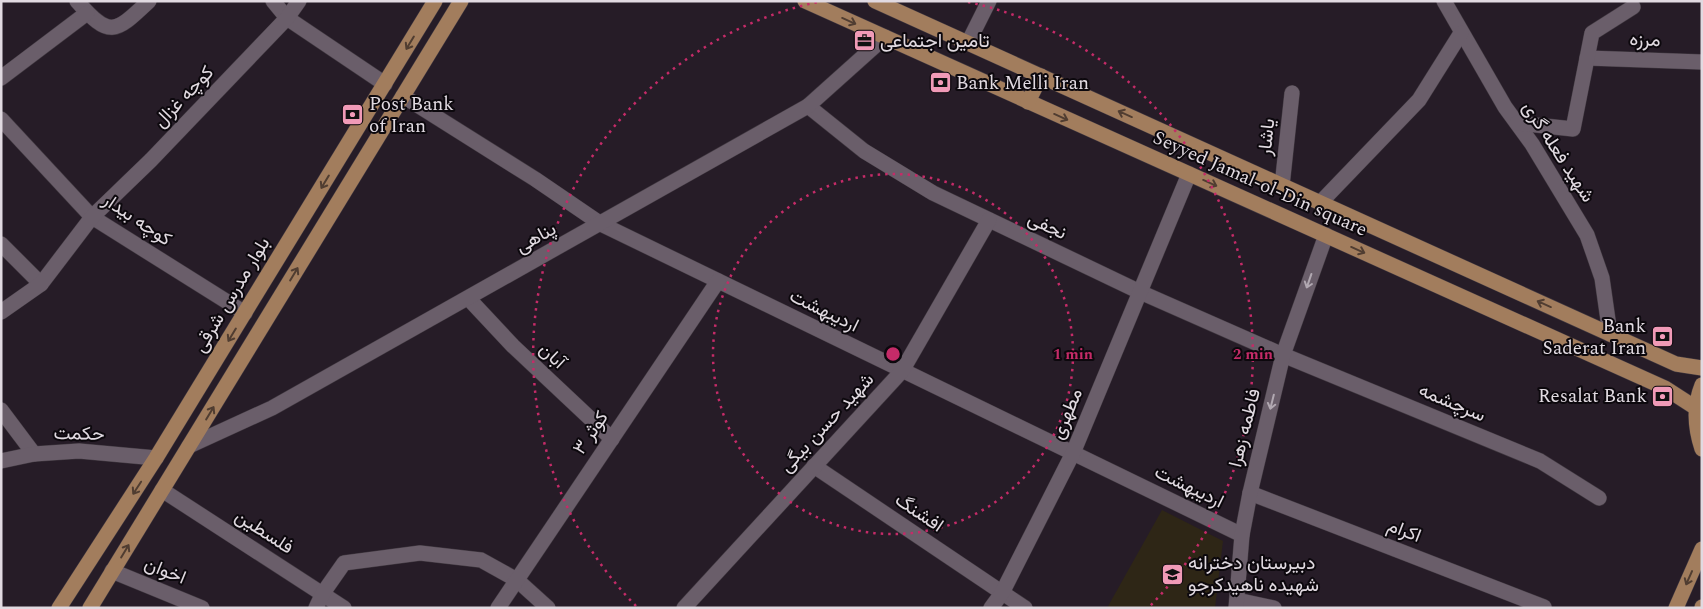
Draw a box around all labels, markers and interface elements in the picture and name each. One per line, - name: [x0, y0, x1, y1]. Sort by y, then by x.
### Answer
- one-way arrow: [841, 17, 856, 27]
- street label: مرزه: [1629, 25, 1661, 55]
- place label: تامین اجتماعی: [880, 27, 989, 56]
- office icon: تامین اجتماعی: [852, 29, 876, 53]
- one-way arrow: [405, 35, 415, 49]
- street label: کوچه غزال: [147, 59, 221, 135]
- place label: Bank Melli Iran: [956, 69, 1089, 98]
- bank icon: Bank Melli Iran: [928, 71, 952, 95]
- place label: Post Bank of Iran: [369, 90, 454, 141]
- street label: شهید فعله گری: [1514, 96, 1602, 208]
- bank icon: Post Bank of Iran: [341, 103, 365, 127]
- one-way arrow: [1118, 109, 1133, 119]
- one-way arrow: [1053, 112, 1068, 122]
- street label: یاشار: [1251, 117, 1283, 158]
- street label: Seyyed Jamal-ol-Din square: [1148, 124, 1372, 244]
- one-way arrow: [320, 174, 330, 188]
- one-way arrow: [1202, 179, 1217, 189]
- street label: کوچه بیدار: [96, 186, 177, 254]
- street label: نجفی: [1023, 204, 1071, 248]
- street label: پناهی: [510, 215, 562, 261]
- street label: بلوار مدرس شرقی: [186, 232, 278, 358]
- one-way arrow: [1350, 245, 1365, 255]
- one-way arrow: [289, 267, 300, 281]
- one-way arrow: [1304, 273, 1313, 289]
- street label: اردیبهشت: [784, 282, 864, 340]
- one-way arrow: [1537, 299, 1552, 309]
- place label: Bank Saderat Iran: [1542, 312, 1646, 363]
- bank icon: Bank Saderat Iran: [1650, 325, 1674, 349]
- one-way arrow: [226, 328, 236, 342]
- street label: آبان: [532, 336, 573, 377]
- text: 1 min: [1053, 343, 1093, 366]
- text: 2 min: [1233, 343, 1273, 366]
- centre of rings: [884, 345, 902, 363]
- street label: شهید حسن بیگی: [773, 366, 881, 480]
- street label: سرچشمه: [1414, 376, 1490, 430]
- place label: Resalat Bank: [1538, 382, 1647, 411]
- street label: مطهری: [1043, 384, 1091, 444]
- bank icon: Resalat Bank: [1651, 384, 1675, 408]
- street label: فاطمه زهرا: [1221, 386, 1269, 470]
- one-way arrow: [1267, 394, 1276, 410]
- street label: کوثر ۳: [566, 405, 616, 461]
- one-way arrow: [205, 406, 215, 420]
- street label: حکمت: [53, 419, 105, 449]
- street label: اردیبهشت: [1149, 458, 1229, 516]
- one-way arrow: [132, 481, 142, 495]
- street label: افشنگ: [889, 486, 949, 540]
- street label: فلسطین: [229, 502, 299, 562]
- street label: اکرام: [1383, 511, 1425, 551]
- one-way arrow: [120, 545, 130, 559]
- place label: دبیرستان دخترانه شهیده ناهیدکرجو: [1188, 549, 1319, 600]
- street label: اخوان: [140, 550, 190, 592]
- school or university icon: دبیرستان دخترانه شهیده ناهیدکرجو: [1160, 562, 1184, 586]
- one-way arrow: [1683, 570, 1693, 585]

